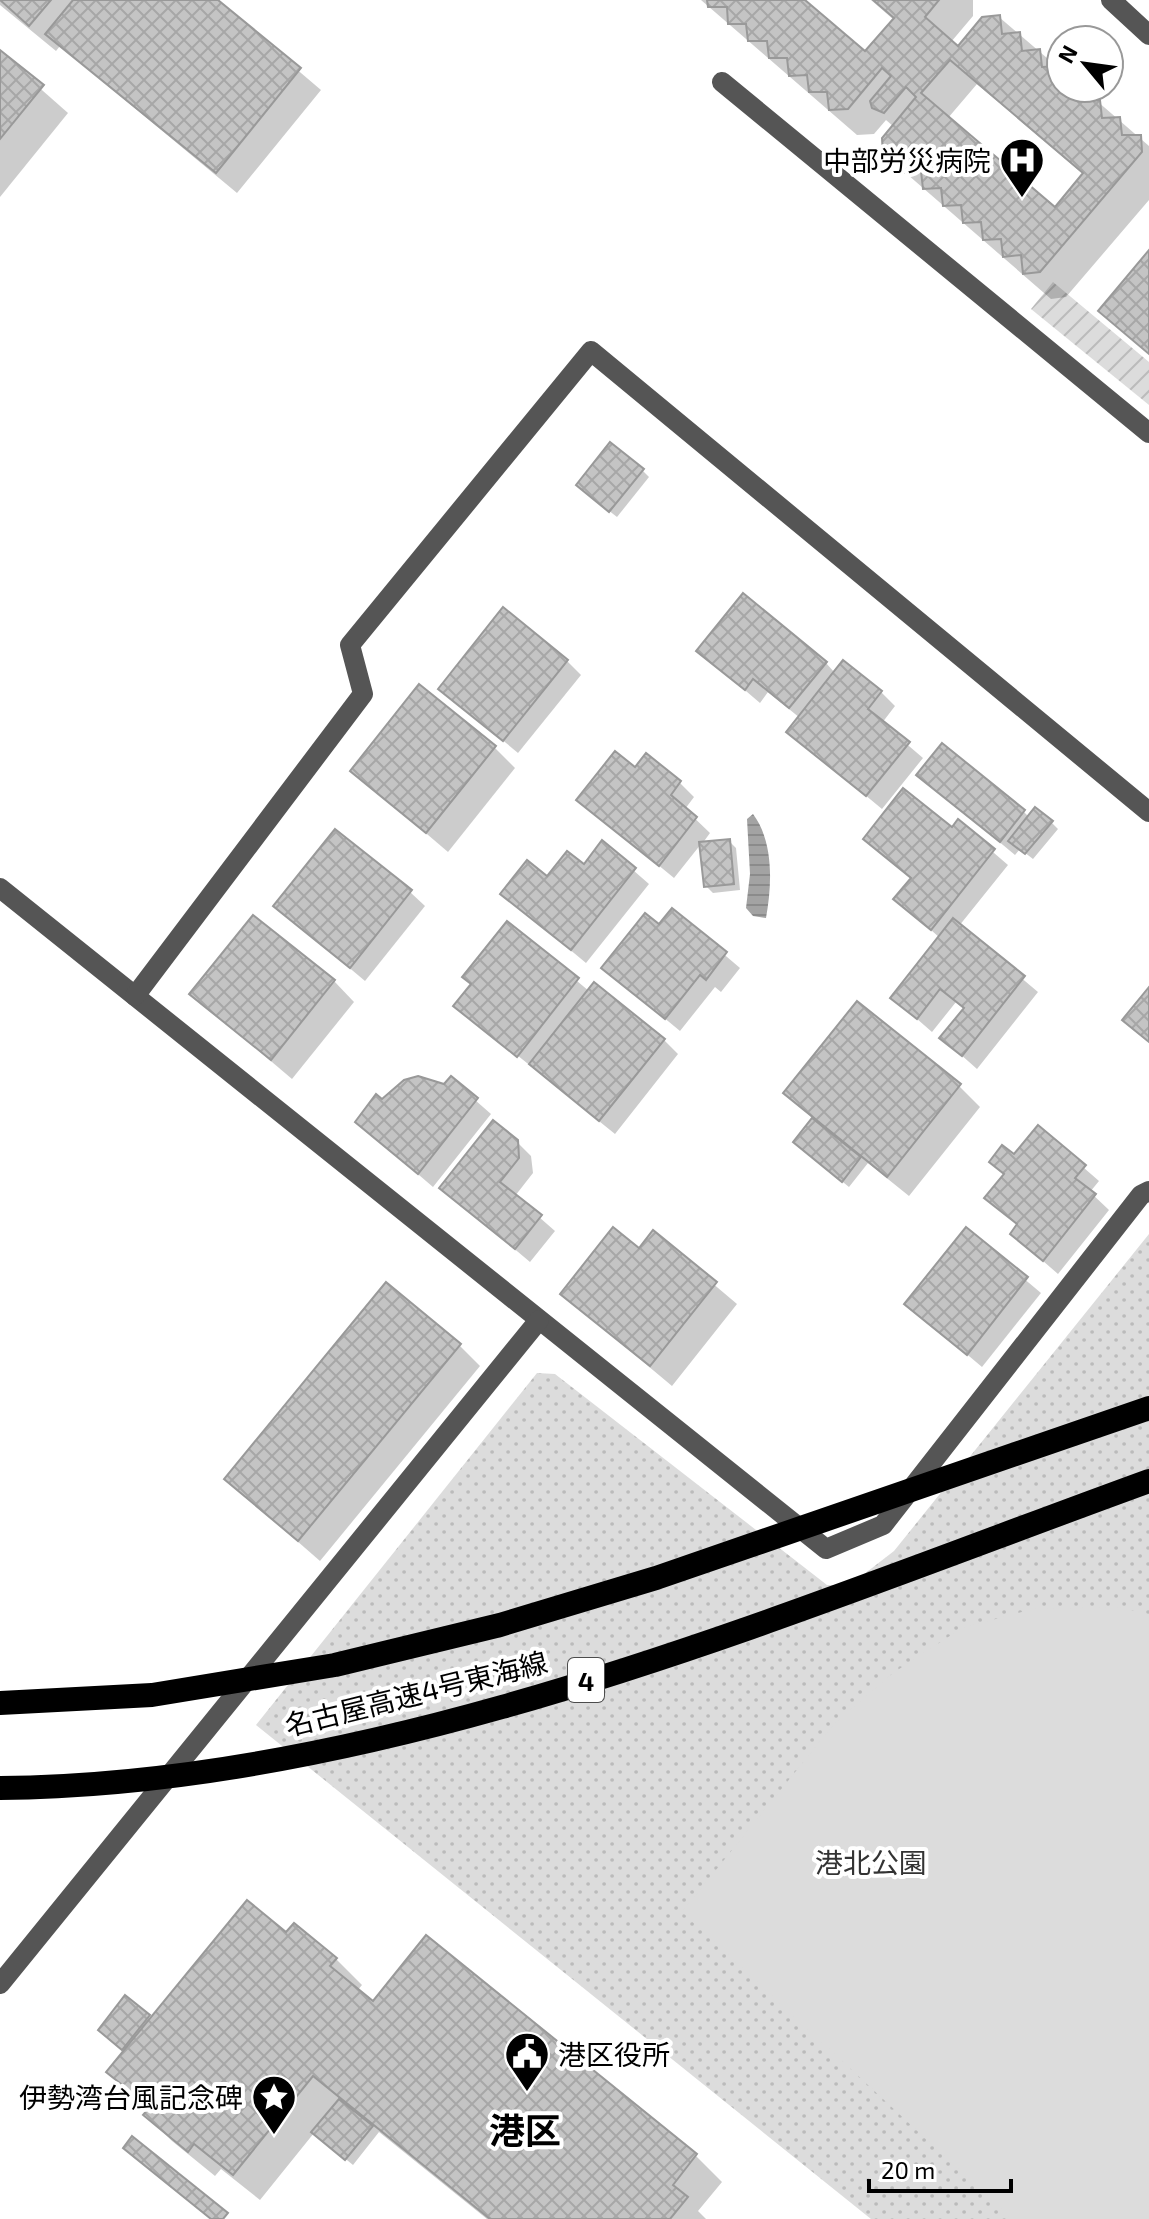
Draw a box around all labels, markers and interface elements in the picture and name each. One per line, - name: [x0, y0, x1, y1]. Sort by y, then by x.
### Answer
- north arrow: [1045, 24, 1125, 104]
- text: N: [1051, 41, 1082, 67]
- hospital icon: 中部労災病院: [998, 136, 1046, 199]
- place label: 中部労災病院: [823, 143, 991, 177]
- street label: 名古屋高速4号東海線: [281, 1644, 551, 1742]
- road number: 4: [568, 1658, 604, 1702]
- park label: 港北公園: [815, 1845, 927, 1879]
- public building icon: 港区役所: [503, 2030, 551, 2093]
- place label: 港区役所: [558, 2037, 670, 2071]
- place icon: 伊勢湾台風記念碑: [250, 2073, 298, 2136]
- place label: 伊勢湾台風記念碑: [19, 2080, 243, 2114]
- district label: 港区: [489, 2108, 561, 2151]
- scale bar: [869, 2143, 1011, 2193]
- text: 20 m: [881, 2155, 935, 2184]

